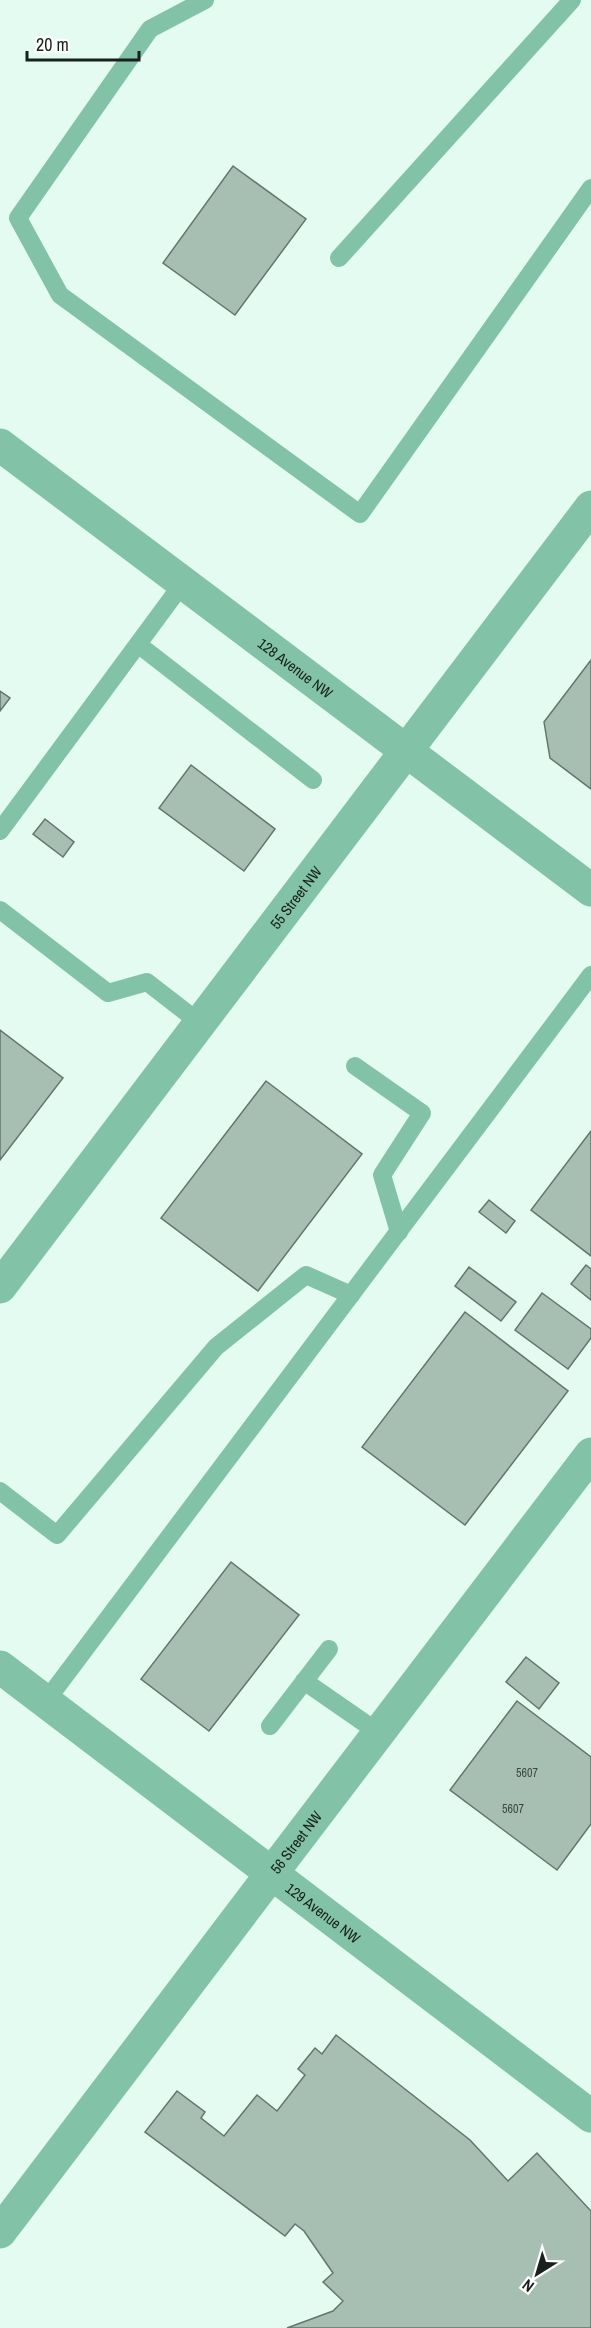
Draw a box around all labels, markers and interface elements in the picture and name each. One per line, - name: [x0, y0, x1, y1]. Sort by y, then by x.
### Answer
- scale bar: [27, 24, 140, 62]
- text: 20 m: [36, 32, 69, 57]
- street label: 128 Avenue NW: [254, 632, 338, 703]
- street label: 55 Street NW: [265, 861, 326, 933]
- house number: 5607: [516, 1765, 538, 1781]
- house number: 5607: [502, 1801, 524, 1817]
- street label: 56 Street NW: [265, 1806, 327, 1878]
- street label: 129 Avenue NW: [282, 1877, 365, 1948]
- north arrow: [507, 2244, 567, 2304]
- text: N: [518, 2274, 538, 2298]

